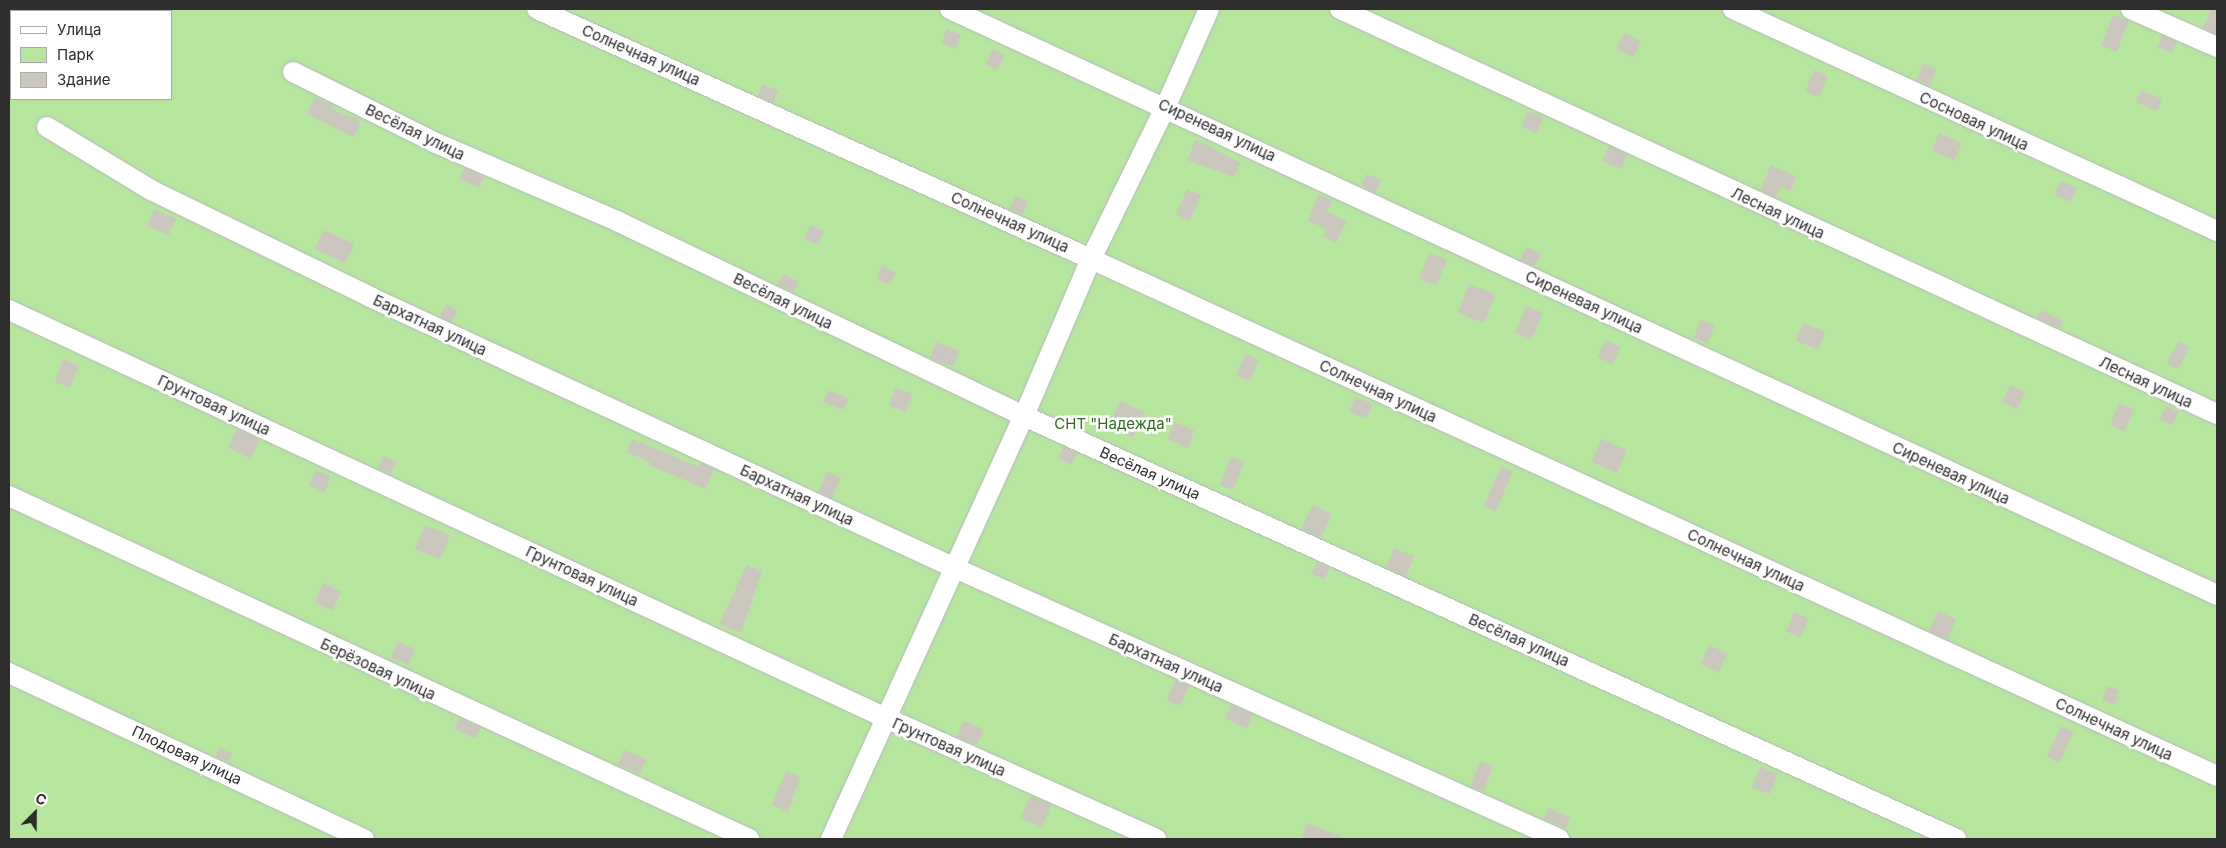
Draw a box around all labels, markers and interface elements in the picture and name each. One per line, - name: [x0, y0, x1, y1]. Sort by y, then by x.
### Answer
- legend: [10, 10, 172, 100]
- text: Улица: [57, 20, 101, 39]
- street label: Солнечная улица: [579, 21, 703, 89]
- text: Парк: [57, 45, 94, 64]
- text: Здание: [57, 70, 111, 89]
- street label: Сосновая улица: [1917, 88, 2031, 154]
- street label: Сиреневая улица: [1155, 95, 1279, 165]
- street label: Весёлая улица: [362, 100, 468, 164]
- street label: Лесная улица: [1728, 184, 1828, 242]
- street label: Солнечная улица: [948, 188, 1072, 256]
- street label: Сиреневая улица: [1522, 267, 1646, 337]
- street label: Весёлая улица: [730, 269, 836, 333]
- street label: Бархатная улица: [370, 291, 490, 359]
- street label: Лесная улица: [2096, 353, 2196, 411]
- street label: Солнечная улица: [1316, 356, 1440, 426]
- street label: Грунтовая улица: [155, 371, 273, 439]
- park label: СНТ "Надежда": [1054, 415, 1172, 433]
- street label: Сиреневая улица: [1889, 438, 2013, 508]
- street label: Весёлая улица: [1097, 443, 1203, 503]
- street label: Бархатная улица: [737, 461, 857, 529]
- street label: Солнечная улица: [1684, 525, 1808, 595]
- street label: Грунтовая улица: [523, 542, 641, 610]
- street label: Весёлая улица: [1466, 610, 1572, 670]
- street label: Бархатная улица: [1106, 630, 1226, 696]
- street label: Берёзовая улица: [318, 634, 438, 704]
- street label: Солнечная улица: [2052, 694, 2176, 764]
- street label: Грунтовая улица: [890, 714, 1008, 780]
- street label: Плодовая улица: [129, 722, 245, 788]
- north arrow: [10, 788, 60, 838]
- text: С: [33, 789, 49, 809]

